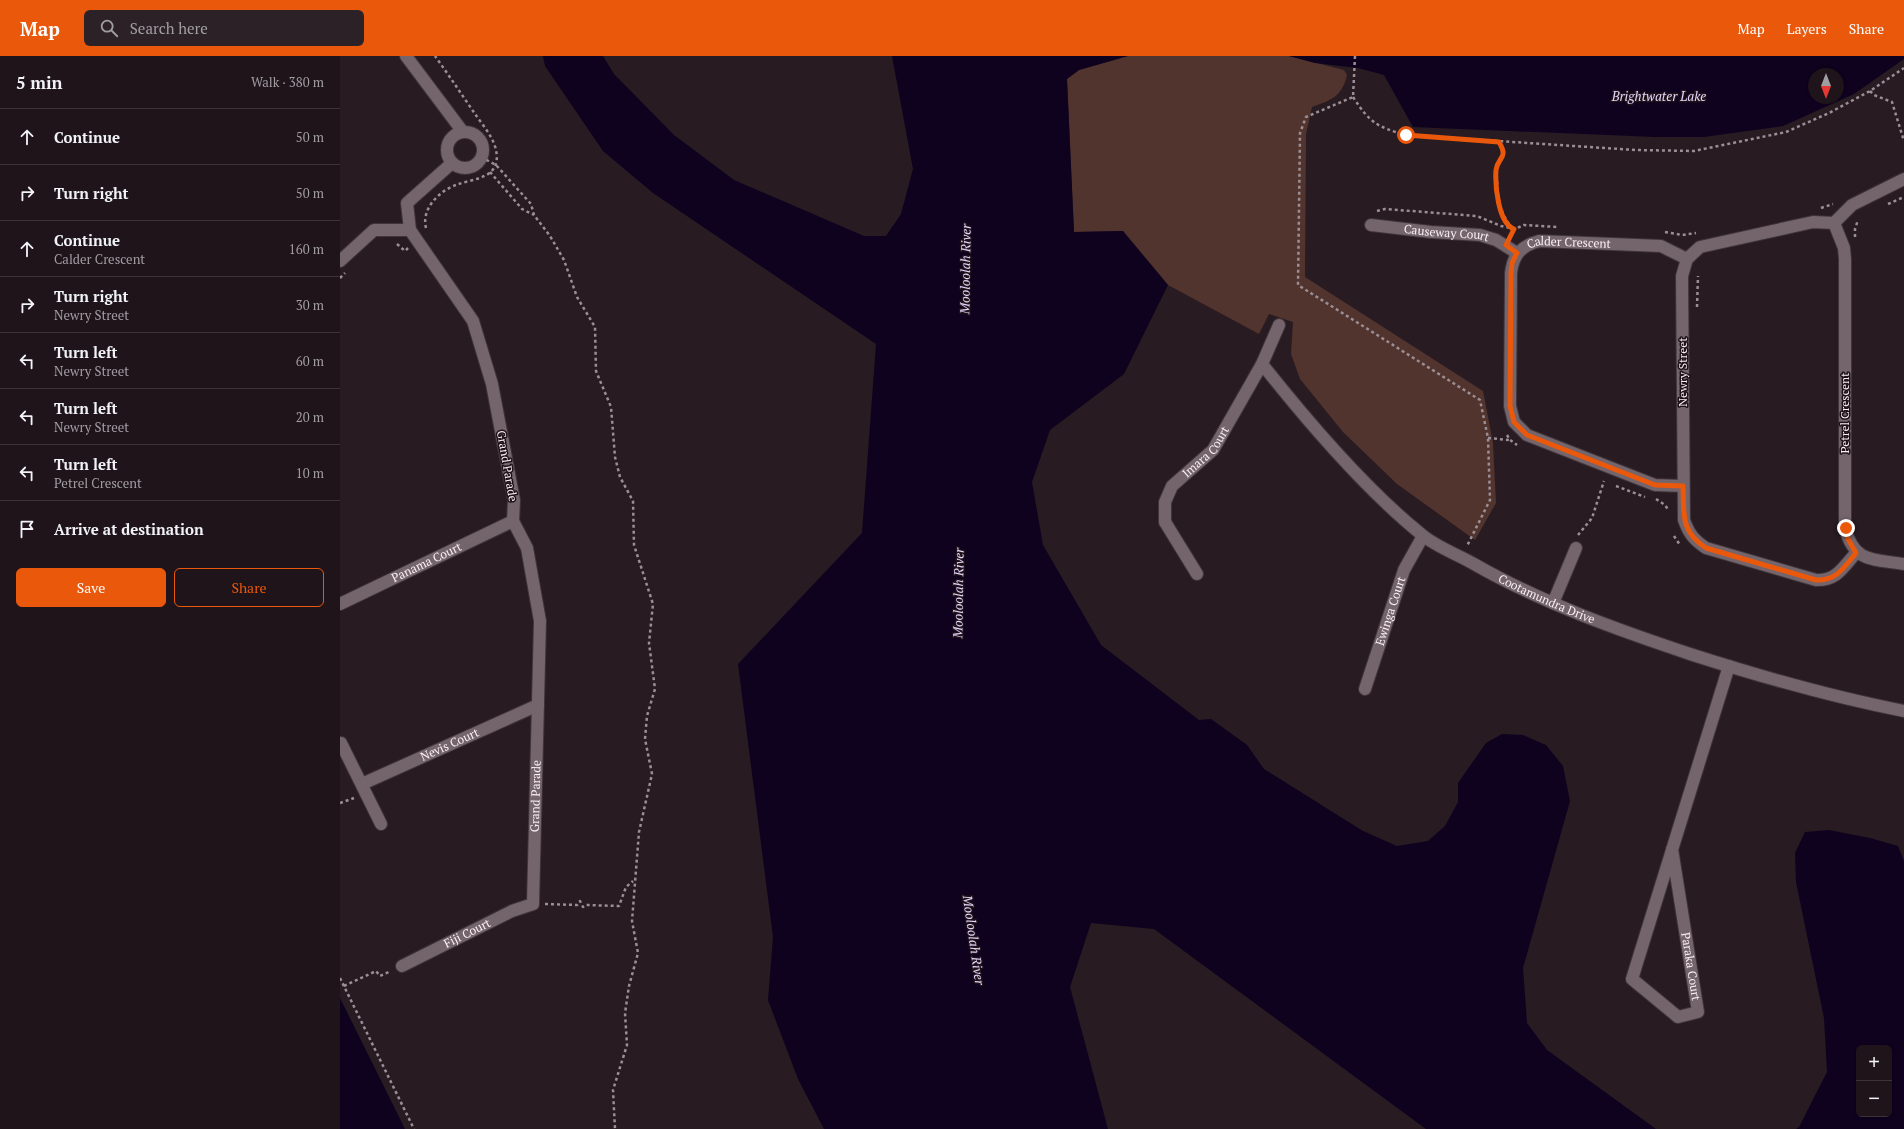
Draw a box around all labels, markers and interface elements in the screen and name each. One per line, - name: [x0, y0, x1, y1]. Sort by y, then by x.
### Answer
- search box: [84, 10, 364, 46]
- text: Map: [20, 16, 60, 41]
- icon: search: [98, 17, 120, 39]
- text: Search here: [130, 18, 208, 38]
- text: Map: [1738, 19, 1765, 38]
- text: Layers: [1787, 19, 1827, 38]
- text: Share: [1849, 19, 1884, 38]
- north arrow: [1808, 68, 1844, 104]
- text: 5 min: [16, 71, 63, 94]
- text: Walk · 380 m: [251, 73, 324, 91]
- water label: Brightwater Lake: [1611, 87, 1706, 105]
- icon: ahead: [16, 126, 38, 148]
- route start: [1397, 126, 1415, 144]
- text: Continue: [54, 127, 120, 147]
- text: 50 m: [296, 128, 324, 146]
- icon: right: [16, 182, 38, 204]
- text: Turn right: [54, 183, 129, 203]
- text: 50 m: [296, 184, 324, 202]
- street label: Causeway Court: [1403, 221, 1492, 245]
- water label: Mooloolah River: [955, 223, 975, 315]
- text: Continue: [54, 230, 120, 250]
- street label: Calder Crescent: [1524, 233, 1612, 252]
- icon: ahead: [16, 238, 38, 260]
- text: 160 m: [289, 240, 324, 258]
- text: Calder Crescent: [54, 250, 145, 268]
- text: Turn right: [54, 286, 129, 306]
- icon: right: [16, 294, 38, 316]
- text: 30 m: [296, 296, 324, 314]
- text: Newry Street: [54, 306, 129, 324]
- street label: Newry Street: [1675, 337, 1690, 407]
- text: Turn left: [54, 342, 118, 362]
- icon: left: [16, 350, 38, 372]
- text: 60 m: [296, 352, 324, 370]
- text: Newry Street: [54, 362, 129, 380]
- street label: Petrel Crescent: [1837, 372, 1852, 454]
- text: Turn left: [54, 398, 118, 418]
- icon: left: [16, 406, 38, 428]
- text: 20 m: [296, 408, 324, 426]
- text: Newry Street: [54, 418, 129, 436]
- street label: Imara Court: [1179, 423, 1232, 480]
- street label: Grand Parade: [494, 429, 521, 503]
- text: Turn left: [54, 454, 118, 474]
- icon: left: [16, 462, 38, 484]
- text: 10 m: [296, 464, 324, 482]
- text: Petrel Crescent: [54, 474, 142, 492]
- icon: arrive: [16, 518, 38, 540]
- text: Arrive at destination: [54, 519, 204, 539]
- route end: [1837, 519, 1855, 537]
- street label: Panama Court: [389, 539, 464, 585]
- water label: Mooloolah River: [948, 547, 968, 639]
- button: Save: [16, 568, 166, 607]
- button: Share: [174, 568, 324, 607]
- street label: Cootamundra Drive: [1496, 571, 1597, 627]
- street label: Ewinga Court: [1372, 574, 1409, 647]
- street label: Nevis Court: [418, 724, 481, 764]
- street label: Grand Parade: [527, 760, 544, 832]
- water label: Mooloolah River: [959, 893, 989, 987]
- street label: Fiji Court: [441, 915, 493, 951]
- street label: Paraka Court: [1678, 931, 1704, 1002]
- map controls: [1856, 1045, 1892, 1117]
- button: +: [1856, 1045, 1892, 1081]
- button: −: [1856, 1081, 1892, 1117]

